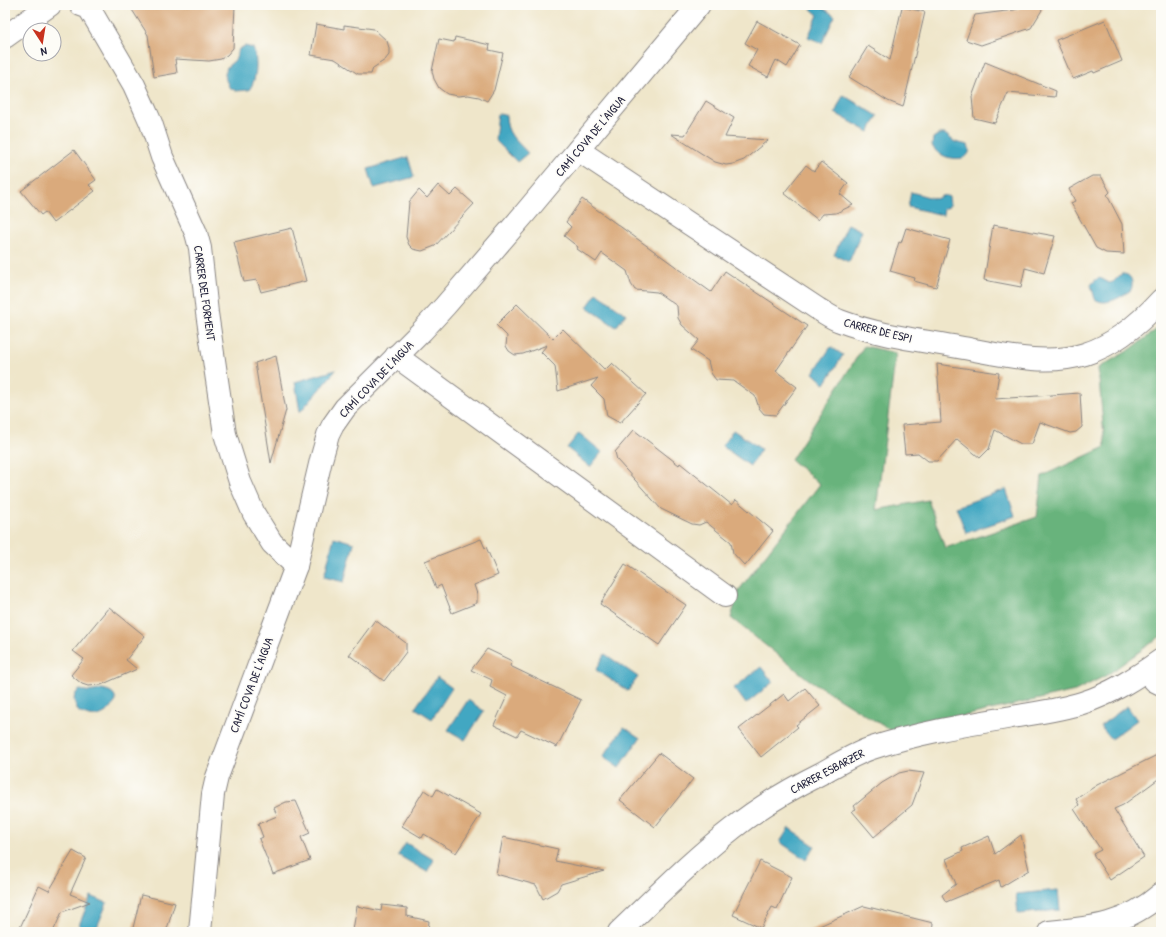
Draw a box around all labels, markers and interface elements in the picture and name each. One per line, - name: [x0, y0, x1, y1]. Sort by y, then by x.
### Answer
- north arrow: [22, 22, 62, 62]
- text: N: [40, 44, 48, 59]
- street label: CAMÍ COVA DE L'AIGUA: [551, 92, 629, 180]
- street label: CARRER DEL FORMENT: [190, 244, 220, 342]
- street label: CARRER DE ESPI: [842, 313, 914, 347]
- street label: CAMÍ COVA DE L'AIGUA: [335, 337, 417, 421]
- street label: CAMÍ COVA DE L'AIGUA: [225, 635, 277, 735]
- street label: CARRER ESBARZER: [787, 744, 868, 798]

